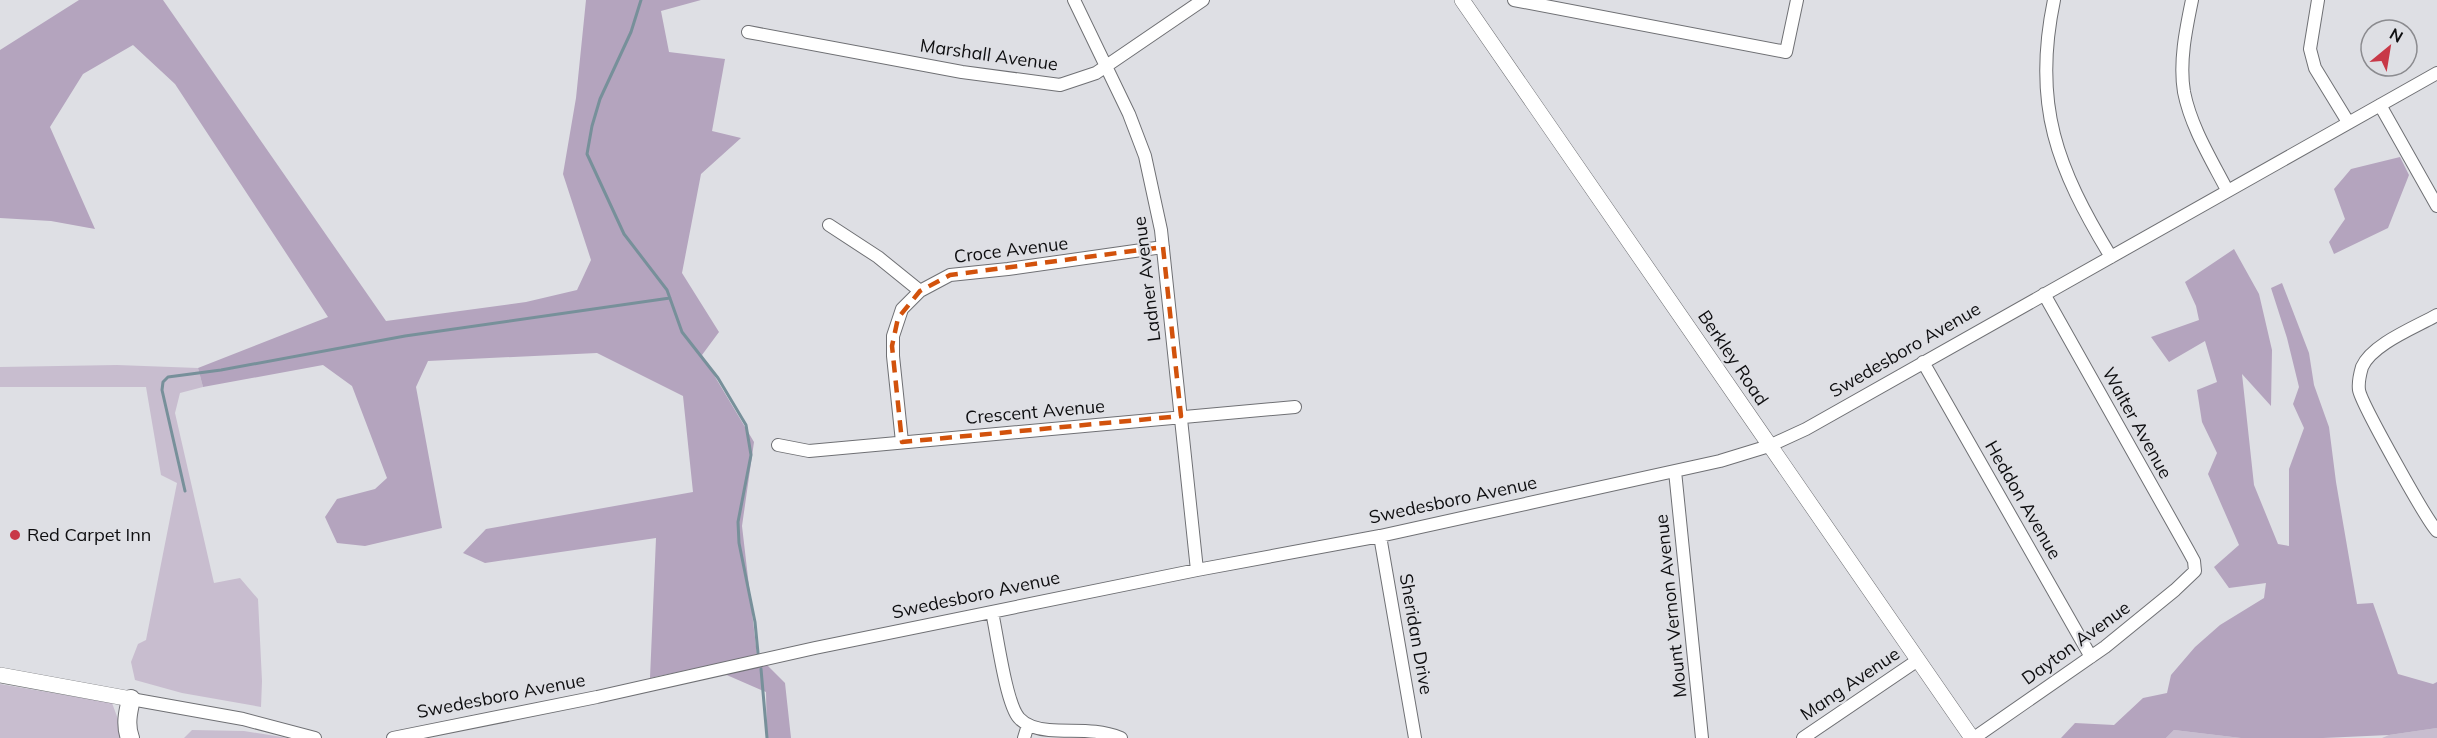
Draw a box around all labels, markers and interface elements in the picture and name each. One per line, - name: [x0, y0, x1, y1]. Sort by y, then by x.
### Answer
- north arrow: [2359, 18, 2419, 78]
- text: N: [2386, 23, 2407, 47]
- street label: Marshall Avenue: [919, 33, 1059, 76]
- street label: Ladner Avenue: [1127, 215, 1166, 343]
- street label: Croce Avenue: [952, 231, 1069, 268]
- street label: Swedesboro Avenue: [1825, 297, 1985, 402]
- street label: Berkley Road: [1693, 306, 1774, 410]
- street label: Walter Avenue: [2097, 363, 2178, 483]
- street label: Crescent Avenue: [964, 394, 1106, 429]
- street label: Heddon Avenue: [1980, 436, 2067, 563]
- street label: Swedesboro Avenue: [1367, 470, 1539, 529]
- street label: Mount Vernon Avenue: [1649, 513, 1692, 699]
- place label: Red Carpet Inn: [27, 523, 151, 546]
- marker: Red Carpet Inn: [8, 528, 22, 542]
- street label: Swedesboro Avenue: [890, 565, 1062, 624]
- street label: Sheridan Drive: [1395, 571, 1438, 696]
- street label: Dayton Avenue: [2017, 596, 2134, 690]
- street label: Mang Avenue: [1796, 642, 1904, 725]
- street label: Swedesboro Avenue: [415, 668, 587, 723]

